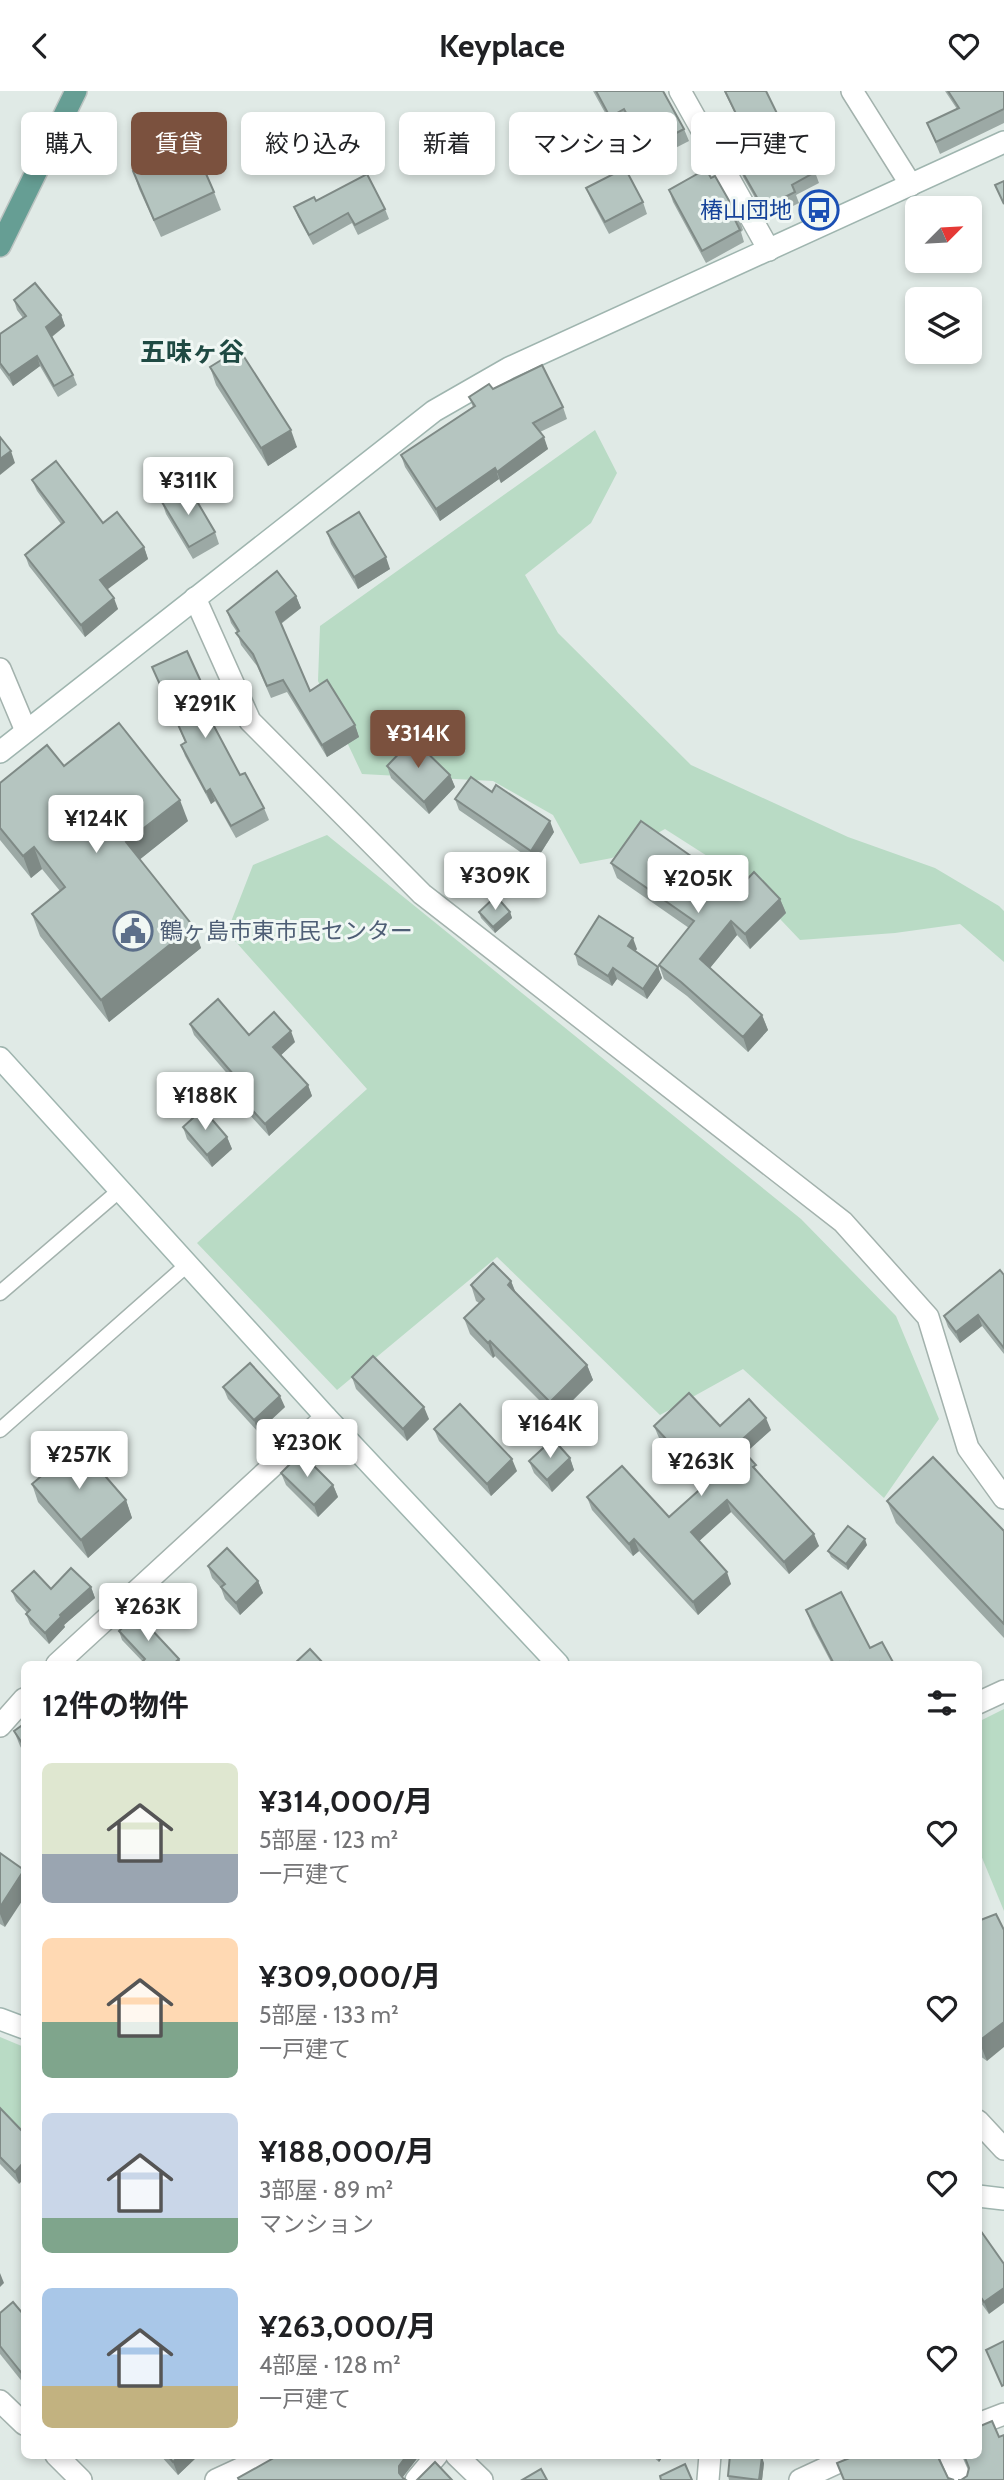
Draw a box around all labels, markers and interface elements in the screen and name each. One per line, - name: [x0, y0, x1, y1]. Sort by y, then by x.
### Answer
- text: Keyplace: [439, 26, 565, 65]
- icon: back: [21, 27, 59, 65]
- icon: heart: [945, 27, 983, 65]
- chip: 購入: [21, 112, 117, 175]
- chip: 賃貸: [131, 112, 227, 175]
- chip: 絞り込み: [241, 112, 385, 175]
- chip: 新着: [399, 112, 495, 175]
- chip: マンション: [509, 112, 677, 175]
- chip: 一戸建て: [691, 112, 835, 175]
- bus stop icon: 椿山団地: [798, 189, 840, 231]
- place label: 椿山団地: [700, 196, 792, 224]
- north arrow: [905, 196, 982, 273]
- map controls: [905, 196, 982, 364]
- button: layers: [905, 287, 982, 364]
- district label: 五味ヶ谷: [140, 336, 244, 368]
- pin: ¥311K: [139, 457, 237, 517]
- text: ¥311K: [159, 466, 217, 494]
- pin: ¥291K: [156, 681, 254, 740]
- text: ¥291K: [174, 689, 236, 717]
- pin: ¥314K: [369, 711, 467, 770]
- text: ¥314K: [386, 719, 450, 747]
- pin: ¥124K: [47, 795, 145, 855]
- text: ¥124K: [64, 804, 128, 832]
- pin: ¥309K: [446, 853, 544, 912]
- pin: ¥205K: [649, 855, 747, 915]
- text: ¥309K: [460, 861, 530, 889]
- text: ¥205K: [663, 864, 733, 892]
- public building icon: 鶴ヶ島市東市民センター: [112, 910, 154, 952]
- place label: 鶴ヶ島市東市民センター: [160, 917, 413, 945]
- pin: ¥188K: [156, 1073, 254, 1132]
- text: ¥188K: [173, 1081, 237, 1109]
- pin: ¥164K: [501, 1401, 599, 1460]
- text: ¥164K: [518, 1409, 582, 1437]
- pin: ¥230K: [258, 1419, 356, 1479]
- text: ¥230K: [272, 1428, 342, 1456]
- pin: ¥257K: [30, 1431, 128, 1491]
- pin: ¥263K: [652, 1439, 750, 1498]
- text: ¥257K: [47, 1440, 111, 1468]
- text: ¥263K: [668, 1447, 734, 1475]
- pin: ¥263K: [99, 1583, 197, 1643]
- text: ¥263K: [115, 1592, 181, 1620]
- icon: filters: [923, 1684, 961, 1722]
- text: 12件の物件: [42, 1687, 189, 1724]
- text: ¥314,000/月: [259, 1783, 434, 1820]
- icon: home: [98, 1791, 182, 1875]
- icon: heart: [923, 1814, 961, 1852]
- text: 5部屋 · 123 m²: [259, 1826, 398, 1854]
- text: 一戸建て: [259, 1860, 351, 1888]
- text: ¥309,000/月: [259, 1958, 441, 1995]
- icon: home: [98, 1966, 182, 2050]
- icon: heart: [923, 1989, 961, 2027]
- text: 5部屋 · 133 m²: [259, 2001, 399, 2029]
- text: 一戸建て: [259, 2035, 351, 2063]
- text: ¥188,000/月: [259, 2133, 435, 2170]
- icon: home: [98, 2141, 182, 2225]
- icon: heart: [923, 2164, 961, 2202]
- text: 3部屋 · 89 m²: [259, 2176, 393, 2204]
- text: マンション: [259, 2210, 374, 2238]
- text: ¥263,000/月: [259, 2308, 437, 2345]
- icon: home: [98, 2316, 182, 2400]
- icon: heart: [923, 2339, 961, 2377]
- text: 4部屋 · 128 m²: [259, 2351, 401, 2379]
- text: 一戸建て: [259, 2385, 351, 2413]

